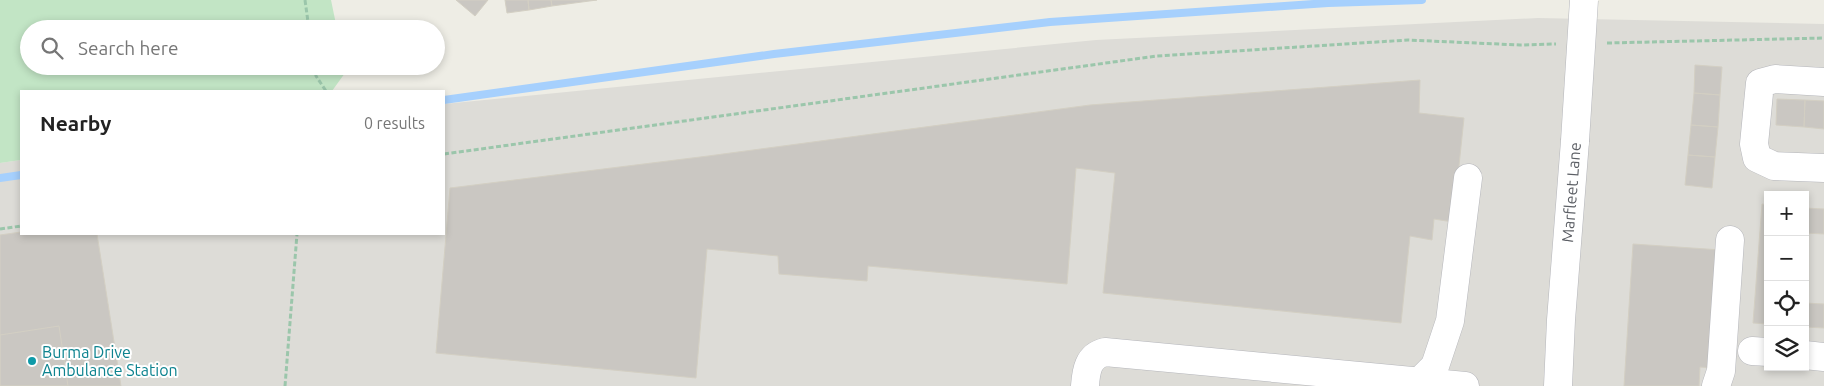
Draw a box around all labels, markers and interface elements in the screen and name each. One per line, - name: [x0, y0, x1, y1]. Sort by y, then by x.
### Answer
- search box: [20, 20, 445, 75]
- icon: search: [38, 34, 66, 62]
- text: Search here: [78, 37, 178, 59]
- text: Nearby: [40, 111, 111, 135]
- text: 0 results: [364, 114, 425, 132]
- street label: Marfleet Lane: [1558, 142, 1584, 243]
- map controls: [1764, 191, 1809, 371]
- button: +: [1764, 191, 1809, 236]
- button: −: [1764, 236, 1809, 281]
- button: locate: [1764, 281, 1809, 326]
- button: layers: [1764, 326, 1809, 371]
- place label: Burma Drive Ambulance Station: [42, 343, 178, 379]
- marker: Burma Drive Ambulance Station: [26, 355, 38, 367]

